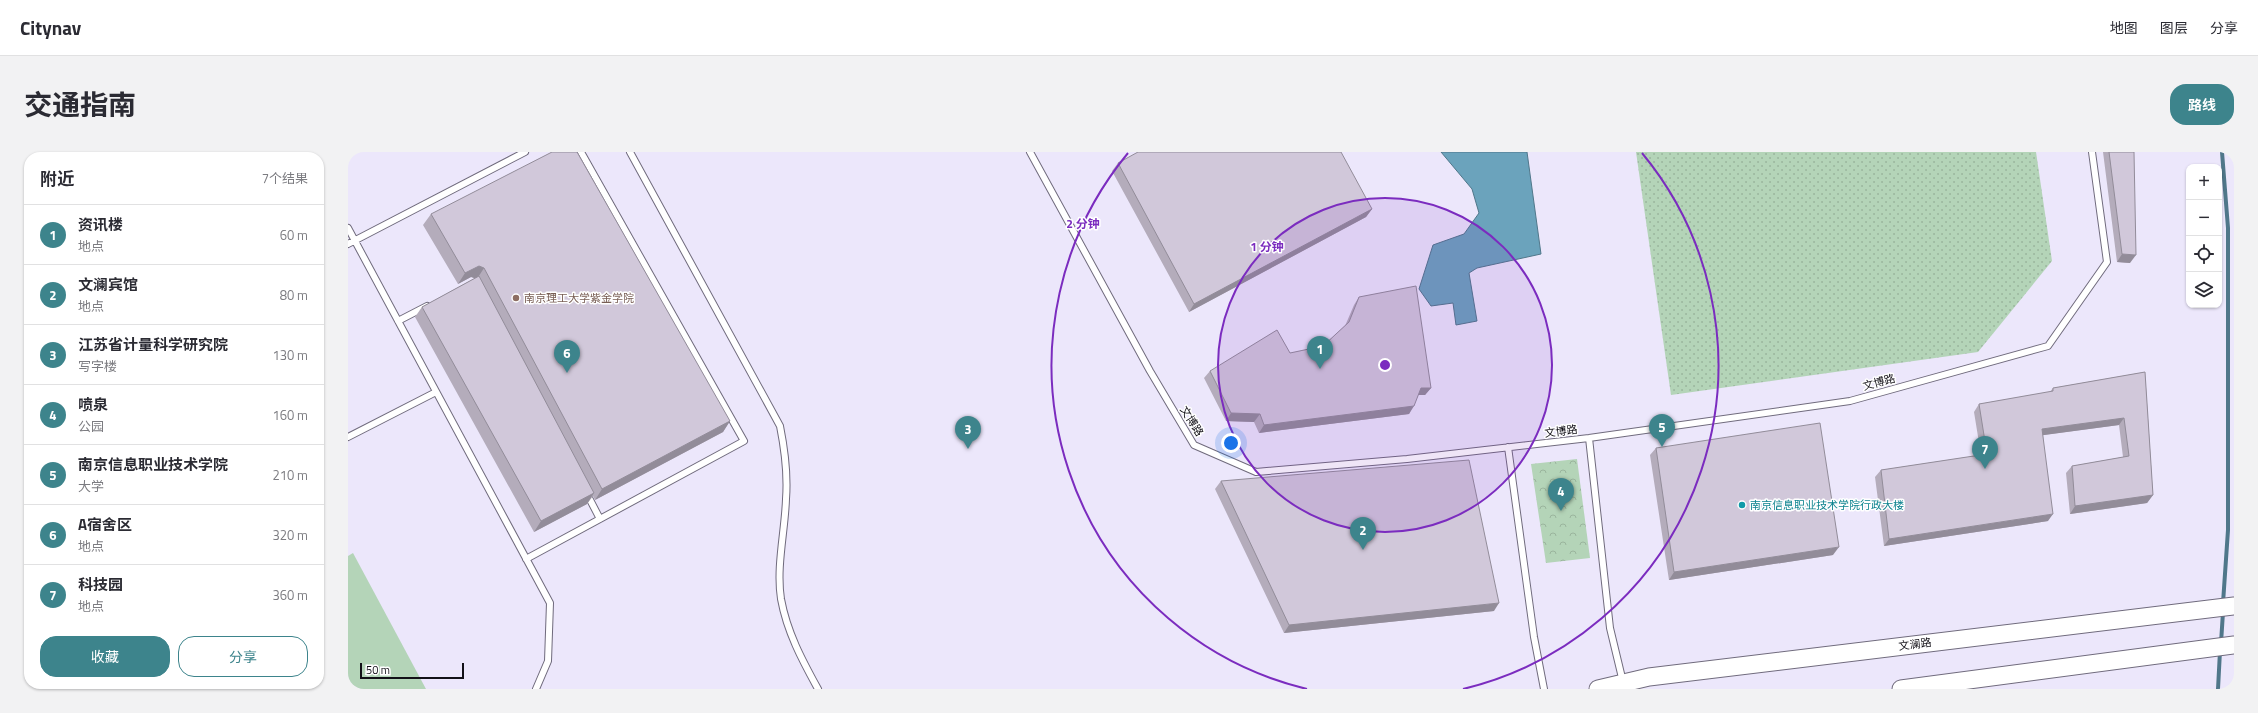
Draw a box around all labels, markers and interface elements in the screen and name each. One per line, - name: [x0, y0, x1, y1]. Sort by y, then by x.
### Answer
- text: Citynav: [20, 13, 81, 42]
- text: 地图: [2110, 17, 2138, 38]
- text: 图层: [2160, 17, 2188, 38]
- text: 分享: [2210, 17, 2238, 38]
- text: 交通指南: [24, 83, 136, 126]
- button: 路线: [2170, 84, 2234, 125]
- map controls: [2186, 164, 2222, 308]
- button: +: [2186, 164, 2222, 200]
- text: 附近: [40, 166, 74, 192]
- text: 7个结果: [262, 168, 308, 188]
- button: −: [2186, 200, 2222, 236]
- text: 资讯楼: [78, 213, 123, 236]
- text: 2 分钟: [1066, 214, 1100, 233]
- text: 1: [49, 225, 57, 245]
- text: 60 m: [280, 225, 308, 245]
- text: 地点: [78, 236, 104, 256]
- button: locate: [2186, 236, 2222, 272]
- text: 1 分钟: [1250, 237, 1284, 256]
- button: layers: [2186, 272, 2222, 308]
- text: 文澜宾馆: [78, 273, 138, 296]
- text: 2: [49, 285, 57, 305]
- text: 80 m: [280, 285, 308, 305]
- place label: 南京理工大学紫金学院: [524, 290, 634, 306]
- marker: 南京理工大学紫金学院: [511, 293, 521, 303]
- text: 地点: [78, 296, 104, 316]
- text: 江苏省计量科学研究院: [78, 333, 228, 356]
- pin: 1: [1307, 336, 1333, 369]
- pin: 6: [554, 340, 580, 373]
- text: 3: [49, 345, 57, 365]
- text: 130 m: [272, 345, 308, 365]
- text: 写字楼: [78, 356, 117, 376]
- centre of rings: [1378, 358, 1392, 372]
- street label: 文博路: [1861, 370, 1897, 394]
- text: 喷泉: [78, 393, 108, 416]
- street label: 文博路: [1176, 403, 1208, 439]
- text: 4: [49, 405, 57, 425]
- text: 160 m: [272, 405, 308, 425]
- pin: 5: [1649, 414, 1675, 447]
- text: 公园: [78, 416, 104, 436]
- pin: 3: [955, 416, 981, 449]
- street label: 文博路: [1544, 421, 1578, 441]
- your location: [1221, 433, 1241, 453]
- pin: 7: [1972, 436, 1998, 469]
- text: 南京信息职业技术学院: [78, 453, 228, 476]
- text: 5: [49, 465, 57, 485]
- text: 210 m: [272, 465, 308, 485]
- text: 大学: [78, 476, 104, 496]
- pin: 4: [1548, 478, 1574, 511]
- place label: 南京信息职业技术学院行政大楼: [1750, 497, 1904, 513]
- marker: 南京信息职业技术学院行政大楼: [1737, 500, 1747, 510]
- text: A宿舍区: [78, 513, 132, 536]
- pin: 2: [1350, 517, 1376, 550]
- text: 6: [49, 525, 57, 545]
- text: 320 m: [272, 525, 308, 545]
- text: 地点: [78, 536, 104, 556]
- text: 科技园: [78, 573, 123, 596]
- text: 7: [49, 585, 57, 605]
- text: 360 m: [272, 585, 308, 605]
- text: 地点: [78, 596, 104, 616]
- street label: 文澜路: [1898, 634, 1932, 654]
- button: 收藏: [40, 636, 170, 677]
- button: 分享: [178, 636, 308, 677]
- scale bar: [360, 661, 464, 680]
- text: 50 m: [366, 662, 390, 678]

